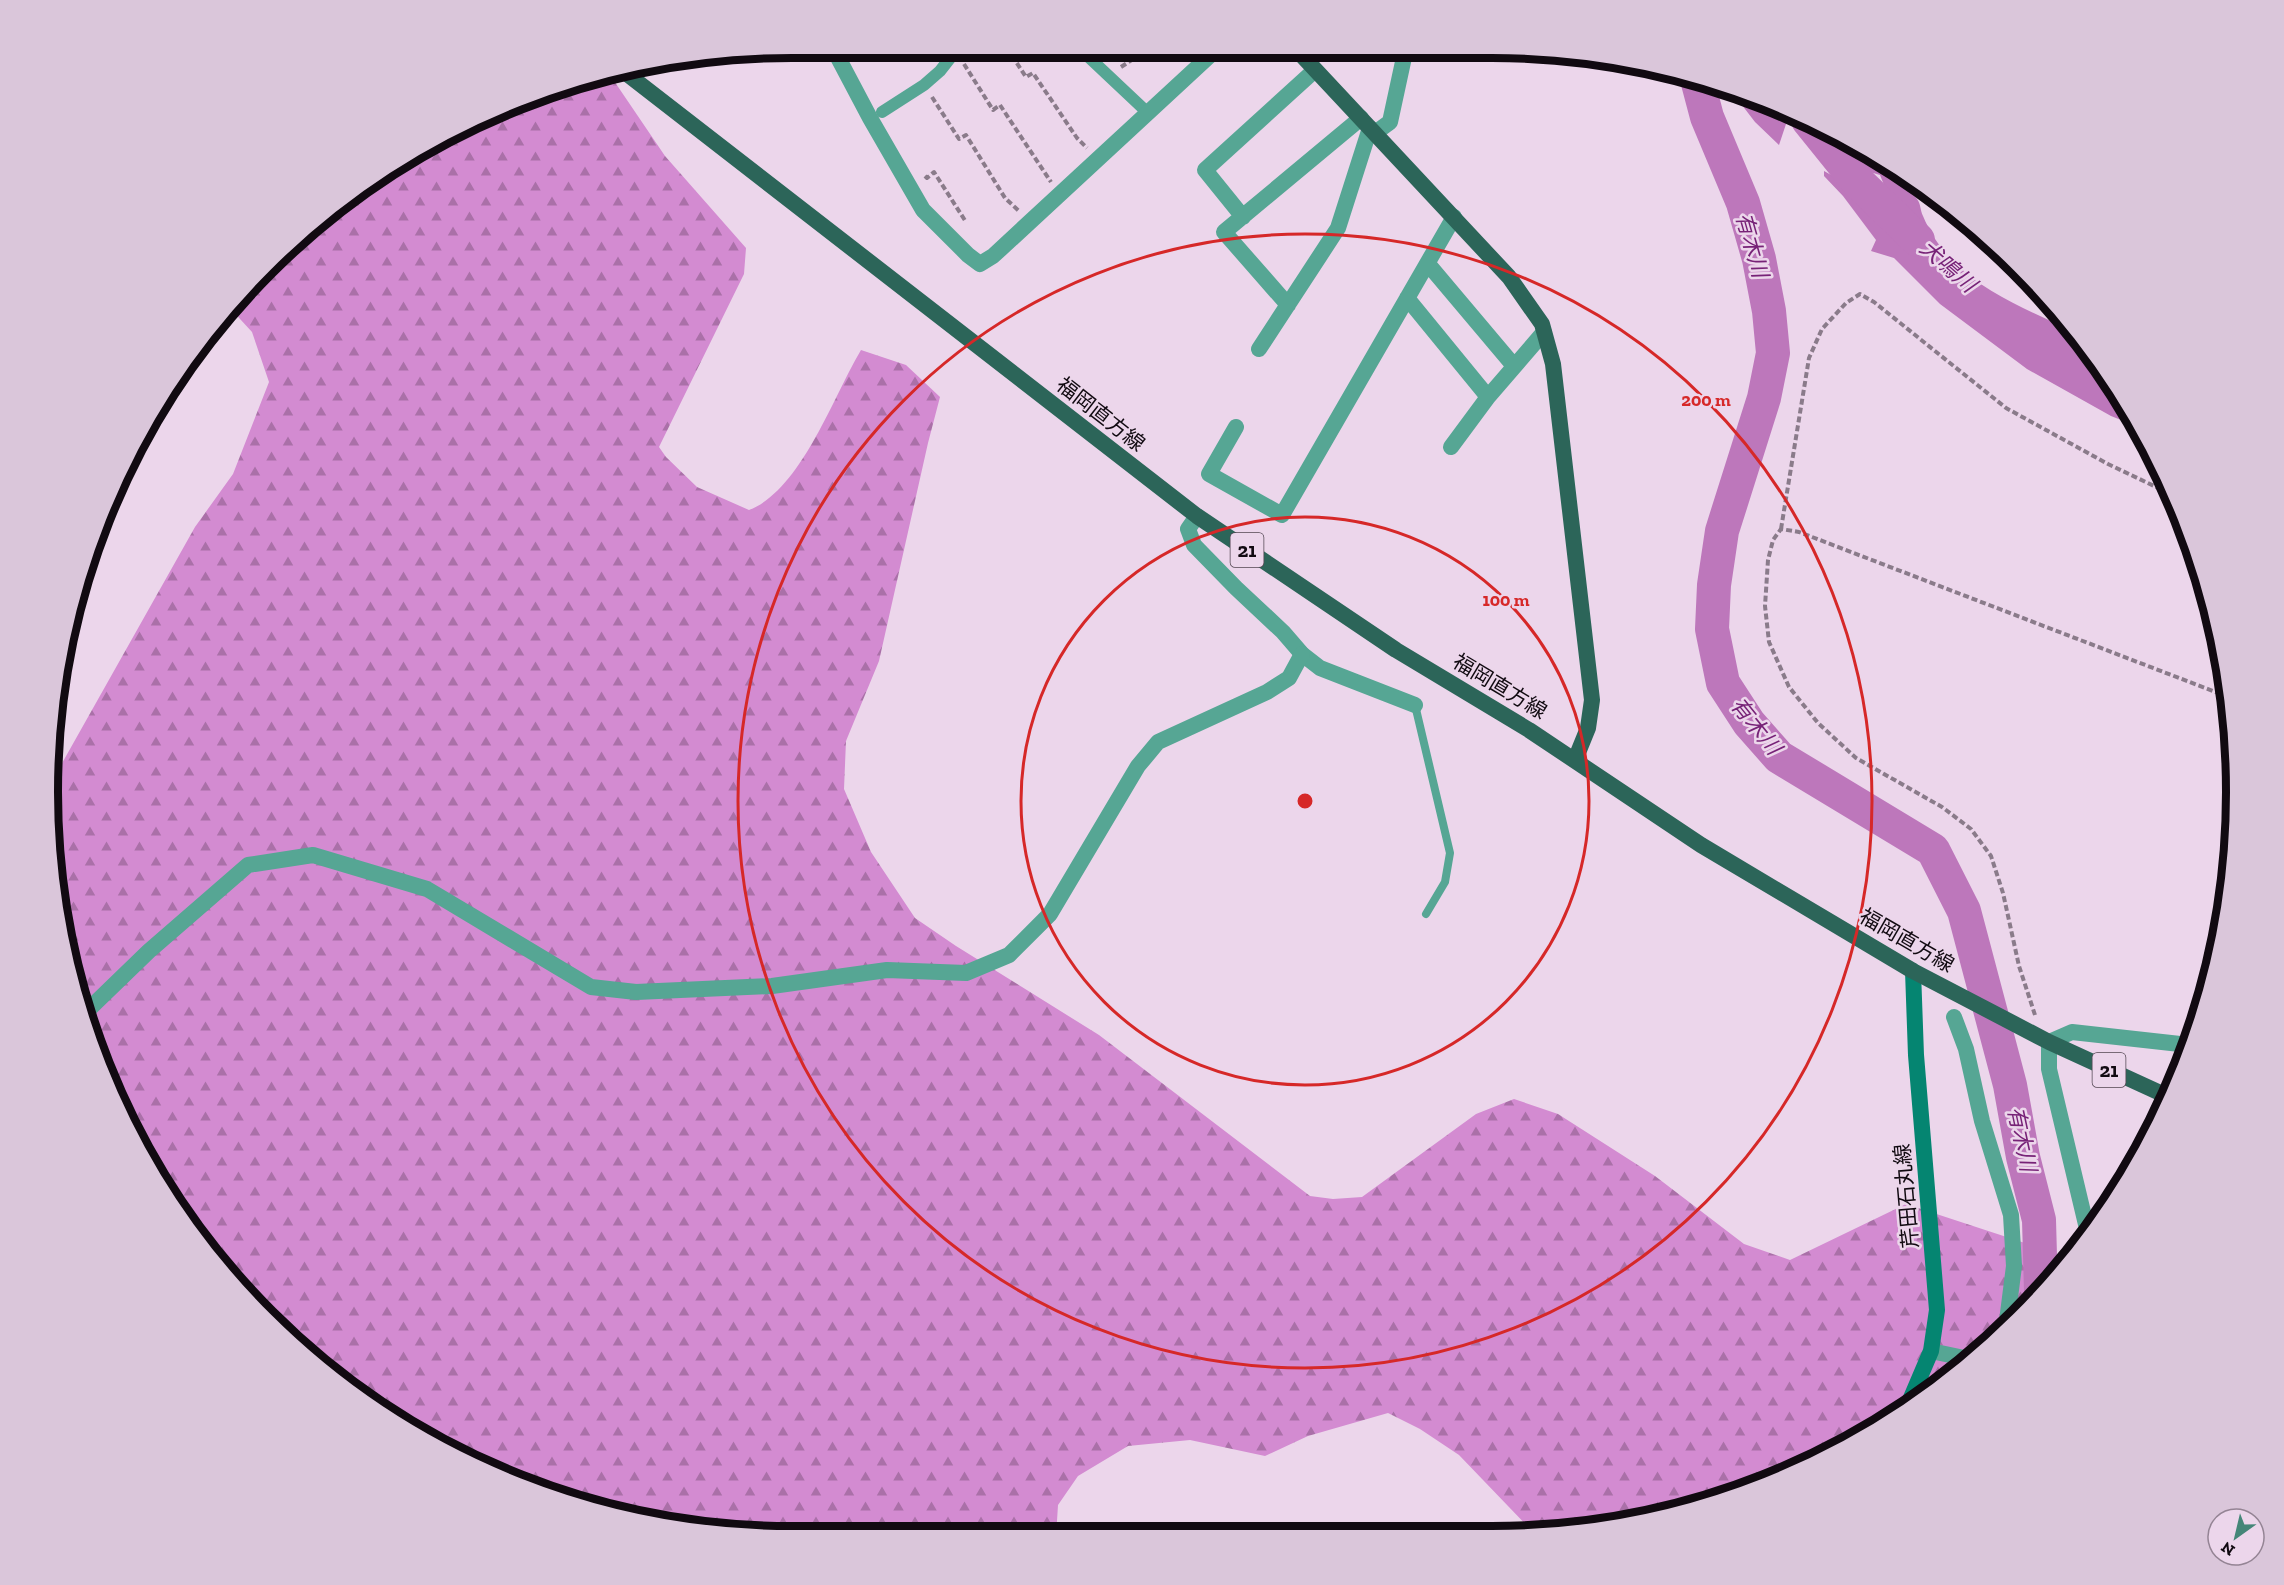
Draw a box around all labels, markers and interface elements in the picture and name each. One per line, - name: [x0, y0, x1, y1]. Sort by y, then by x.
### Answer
- water label: 有木川: [1730, 210, 1775, 282]
- water label: 犬鳴川: [1914, 234, 1983, 299]
- street label: 福岡直方線: [1052, 372, 1150, 456]
- text: 200 m: [1681, 389, 1731, 411]
- road number: 21: [1230, 533, 1264, 567]
- text: 100 m: [1482, 589, 1530, 611]
- street label: 福岡直方線: [1449, 648, 1551, 724]
- water label: 有木川: [1725, 692, 1789, 762]
- centre of rings: [1295, 791, 1315, 811]
- street label: 福岡直方線: [1855, 903, 1959, 977]
- road number: 21: [2092, 1053, 2126, 1087]
- water label: 有木川: [2002, 1104, 2042, 1176]
- street label: 芹田石丸線: [1889, 1143, 1923, 1249]
- north arrow: [2206, 1507, 2266, 1567]
- text: N: [2218, 1538, 2238, 1560]

